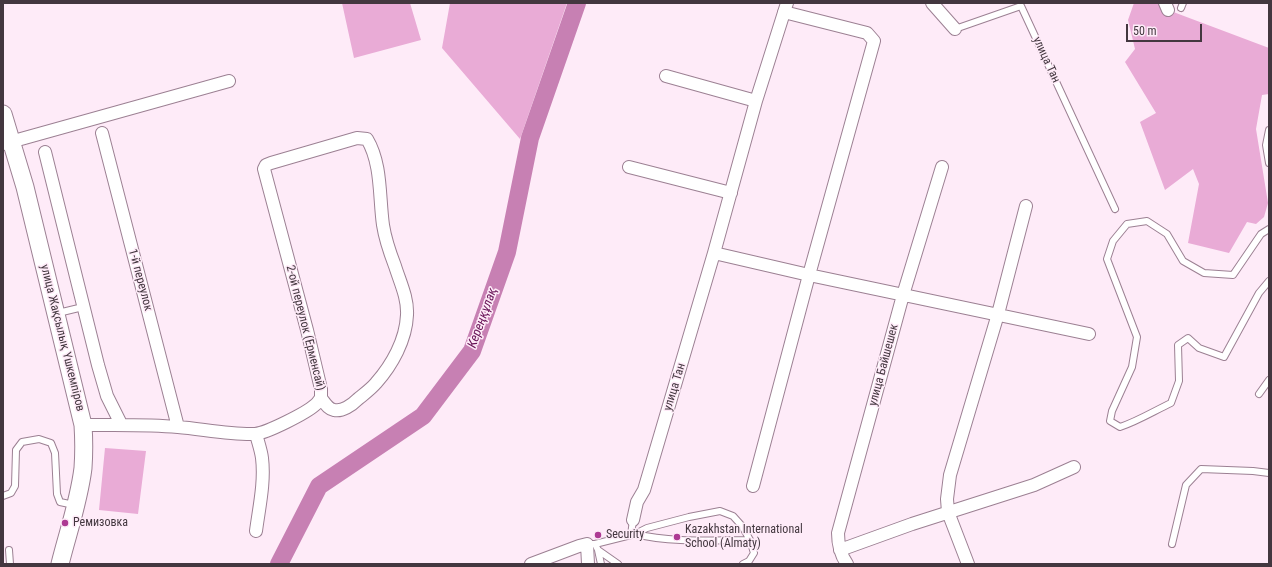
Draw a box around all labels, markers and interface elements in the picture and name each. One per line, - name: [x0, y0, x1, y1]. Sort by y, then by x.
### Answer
- scale bar: [1128, 16, 1204, 42]
- text: 50 m: [1133, 24, 1157, 38]
- street label: улица Тан: [1029, 35, 1063, 85]
- street label: 1-й переулок: [125, 247, 155, 313]
- street label: улица Жақсылық Үшкемпіров: [37, 263, 87, 413]
- street label: 2-ой переулок (Ерменсай): [282, 264, 328, 392]
- water label: Кереңқұлақ: [465, 286, 501, 350]
- street label: улица Байшешек: [866, 322, 902, 408]
- street label: улица Тан: [661, 361, 689, 413]
- place label: Ремизовка: [73, 516, 128, 530]
- marker: Ремизовка: [60, 518, 70, 528]
- place label: Kazakhstan International School (Almaty): [685, 523, 803, 551]
- place label: Security: [606, 528, 644, 542]
- marker: Security: [593, 530, 603, 540]
- marker: Kazakhstan International School (Almaty): [672, 532, 682, 542]

